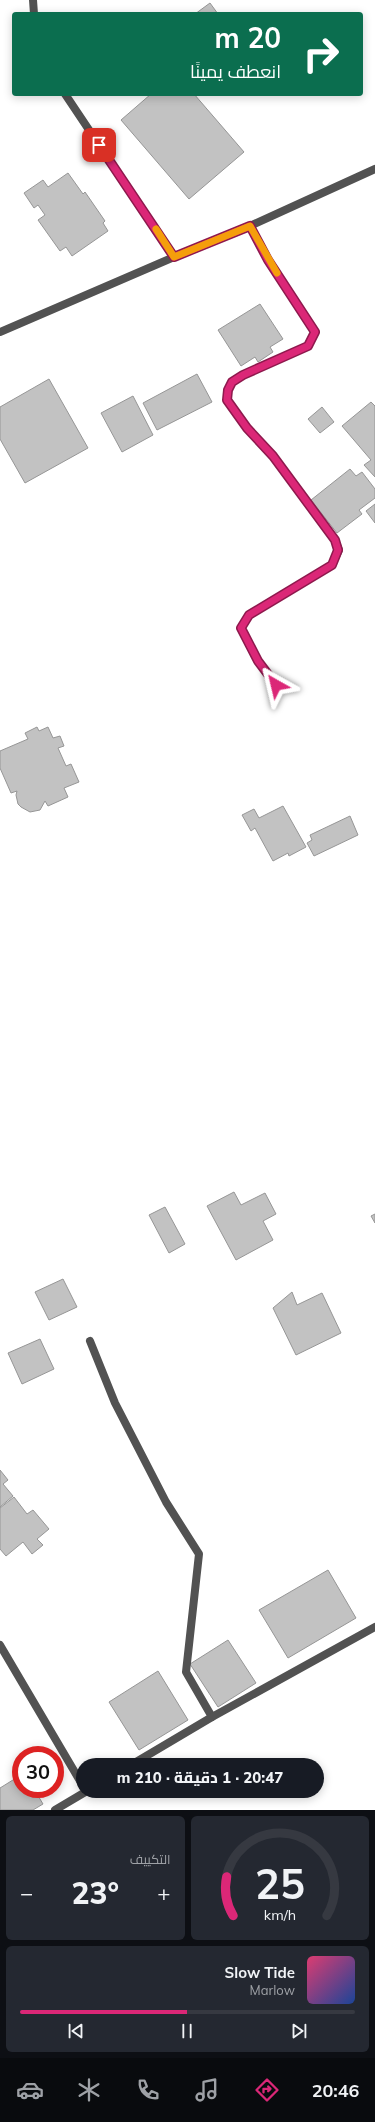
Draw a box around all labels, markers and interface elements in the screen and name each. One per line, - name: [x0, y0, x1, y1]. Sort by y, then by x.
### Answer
- text: 20 m: [215, 20, 281, 55]
- icon: right: [295, 28, 347, 80]
- text: انعطف يمينًا: [190, 60, 281, 83]
- pin: [82, 128, 116, 162]
- icon: arrive: [88, 134, 110, 156]
- position arrow: [255, 664, 297, 706]
- speed limit sign: 30: [12, 1746, 64, 1798]
- text: 20:47 · 1 دقيقة · 210 m: [117, 1768, 283, 1787]
- text: التكييف: [130, 1851, 171, 1867]
- text: 25: [255, 1857, 305, 1909]
- text: 23°: [71, 1874, 119, 1912]
- text: −: [20, 1879, 33, 1907]
- text: +: [157, 1879, 171, 1907]
- text: km/h: [264, 1906, 296, 1924]
- text: Slow Tide: [225, 1963, 295, 1982]
- text: Marlow: [250, 1982, 295, 1998]
- icon: previous: [65, 2020, 87, 2042]
- icon: pause: [176, 2020, 198, 2042]
- icon: next: [288, 2020, 310, 2042]
- icon: car: [16, 2076, 44, 2104]
- icon: climate: [75, 2076, 103, 2104]
- icon: phone: [134, 2076, 162, 2104]
- icon: music: [193, 2076, 221, 2104]
- icon: directions: [253, 2076, 281, 2104]
- text: 20:46: [312, 2079, 359, 2102]

